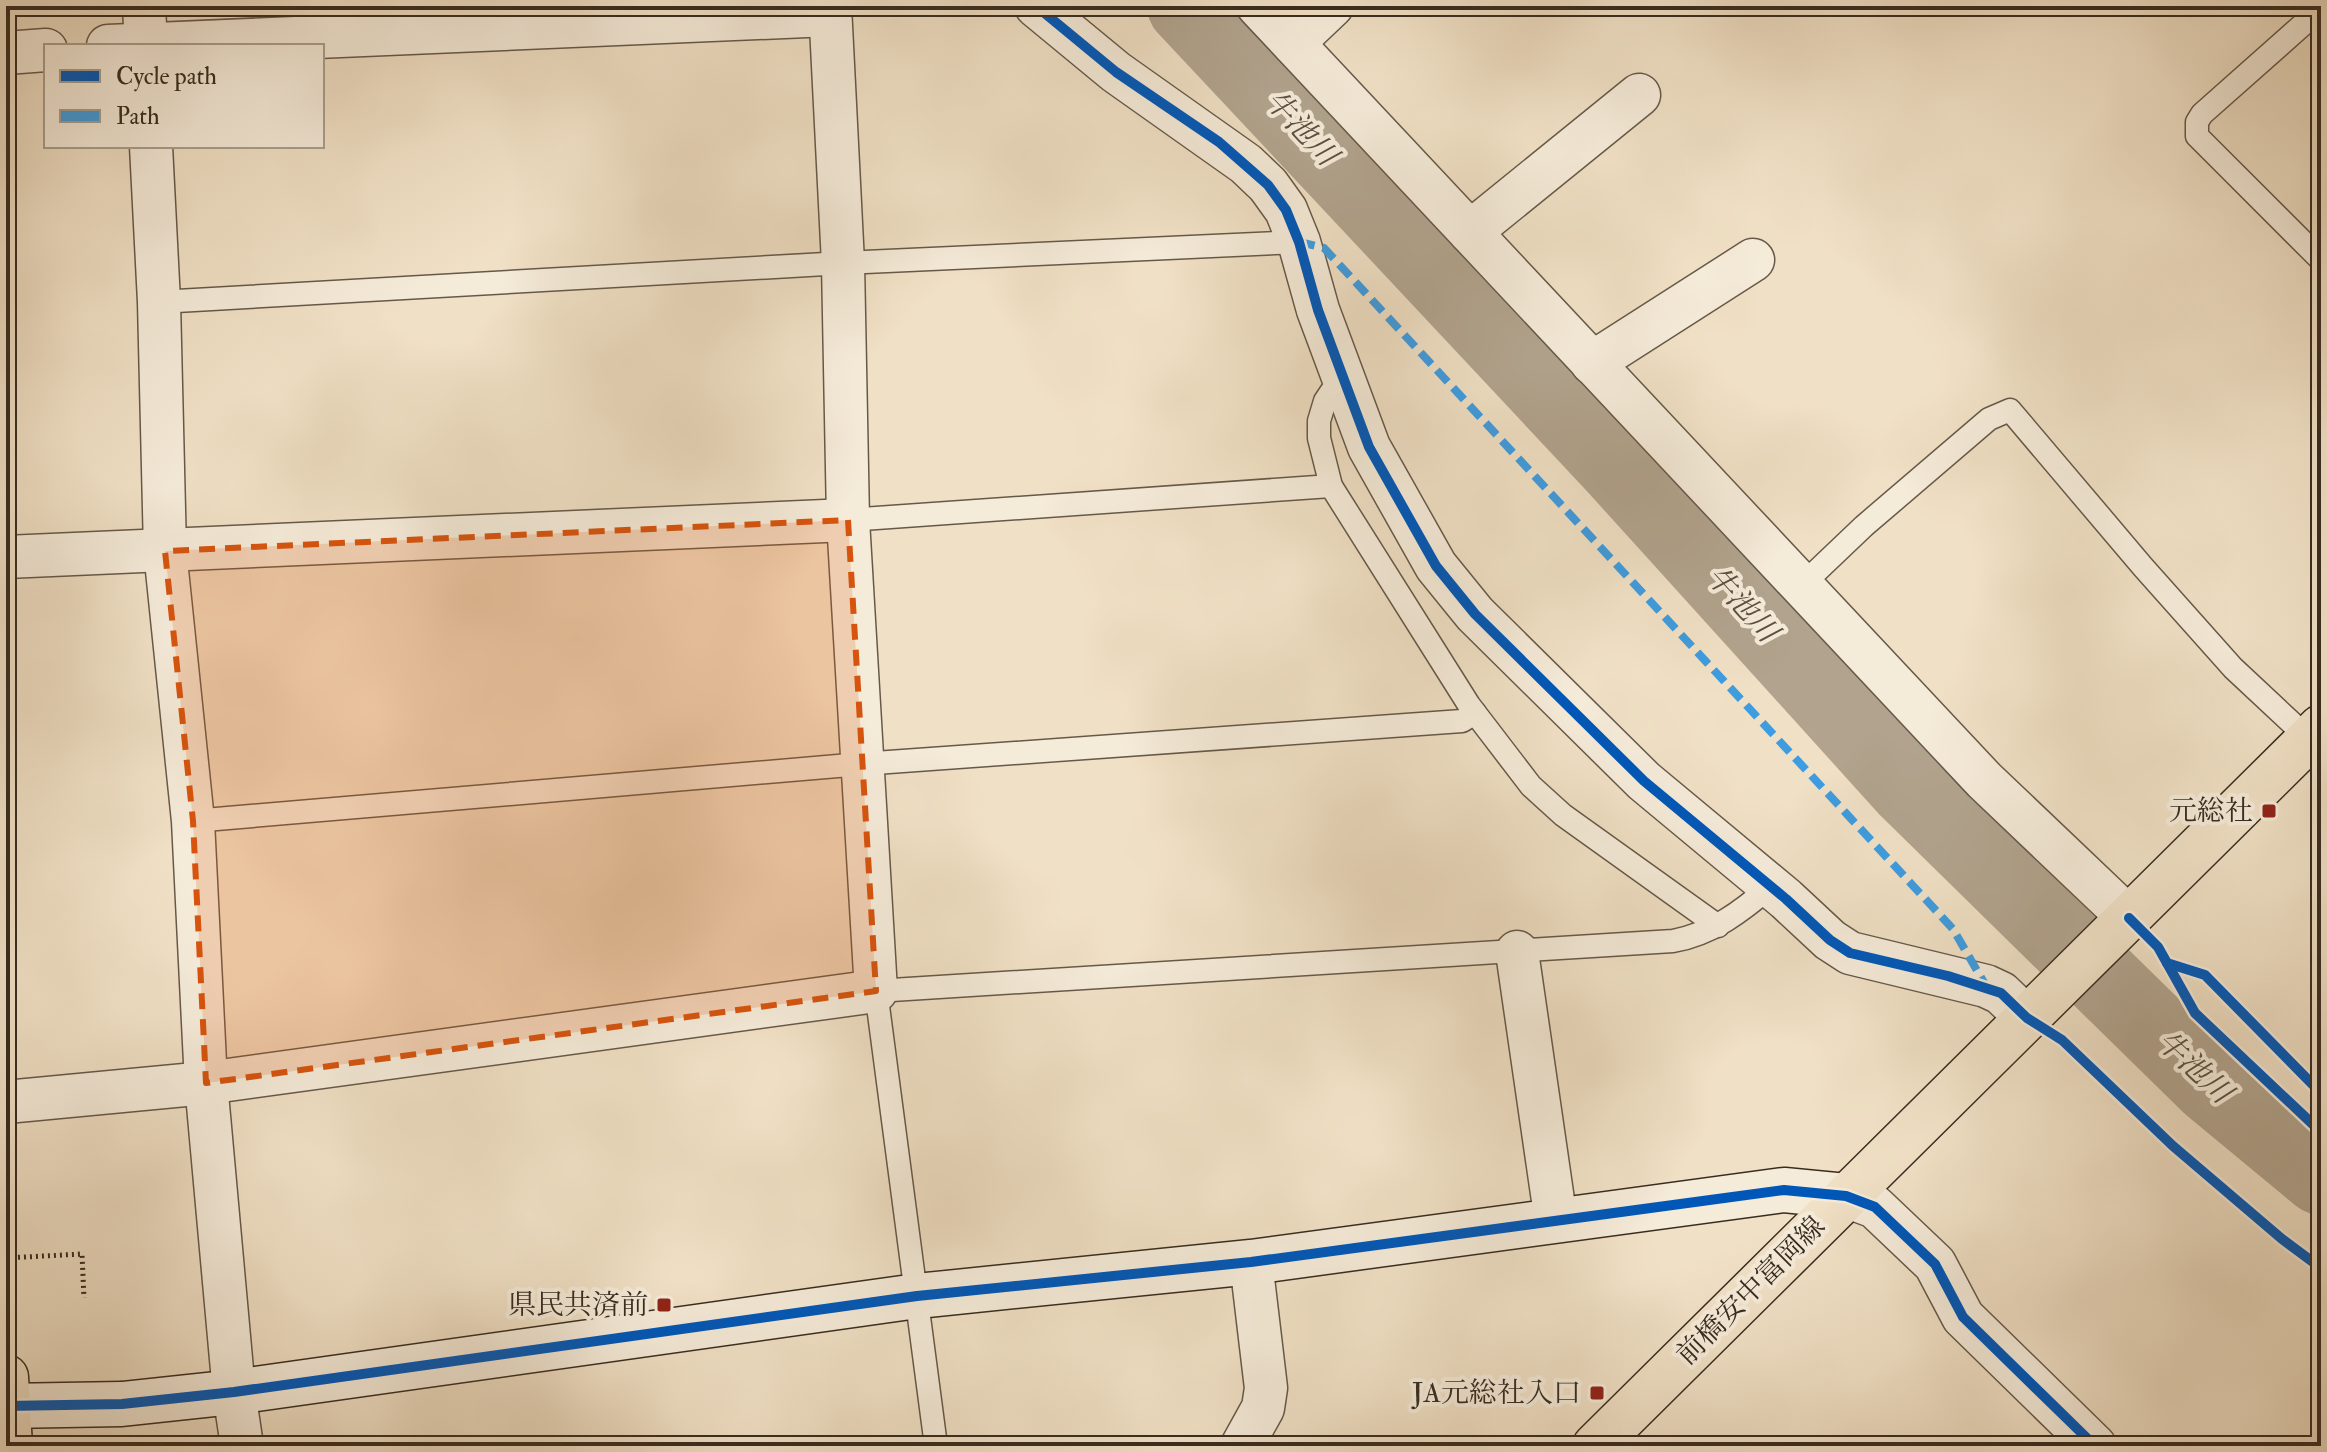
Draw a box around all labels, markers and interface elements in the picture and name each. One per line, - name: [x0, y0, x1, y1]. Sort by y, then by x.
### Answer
- legend: [44, 44, 324, 148]
- text: Cycle path: [116, 61, 217, 92]
- water label: 牛池川: [1257, 82, 1347, 176]
- text: Path: [116, 101, 160, 132]
- water label: 牛池川: [1698, 558, 1788, 652]
- place label: 元総社: [2169, 794, 2253, 829]
- marker: 元総社: [2260, 802, 2278, 820]
- water label: 牛池川: [2148, 1023, 2242, 1113]
- street label: 前橋安中富岡線: [1669, 1209, 1833, 1373]
- place label: 県民共済前: [508, 1288, 648, 1323]
- marker: 県民共済前: [655, 1296, 673, 1314]
- place label: JA元総社入口: [1411, 1376, 1581, 1411]
- marker: JA元総社入口: [1588, 1384, 1606, 1402]

